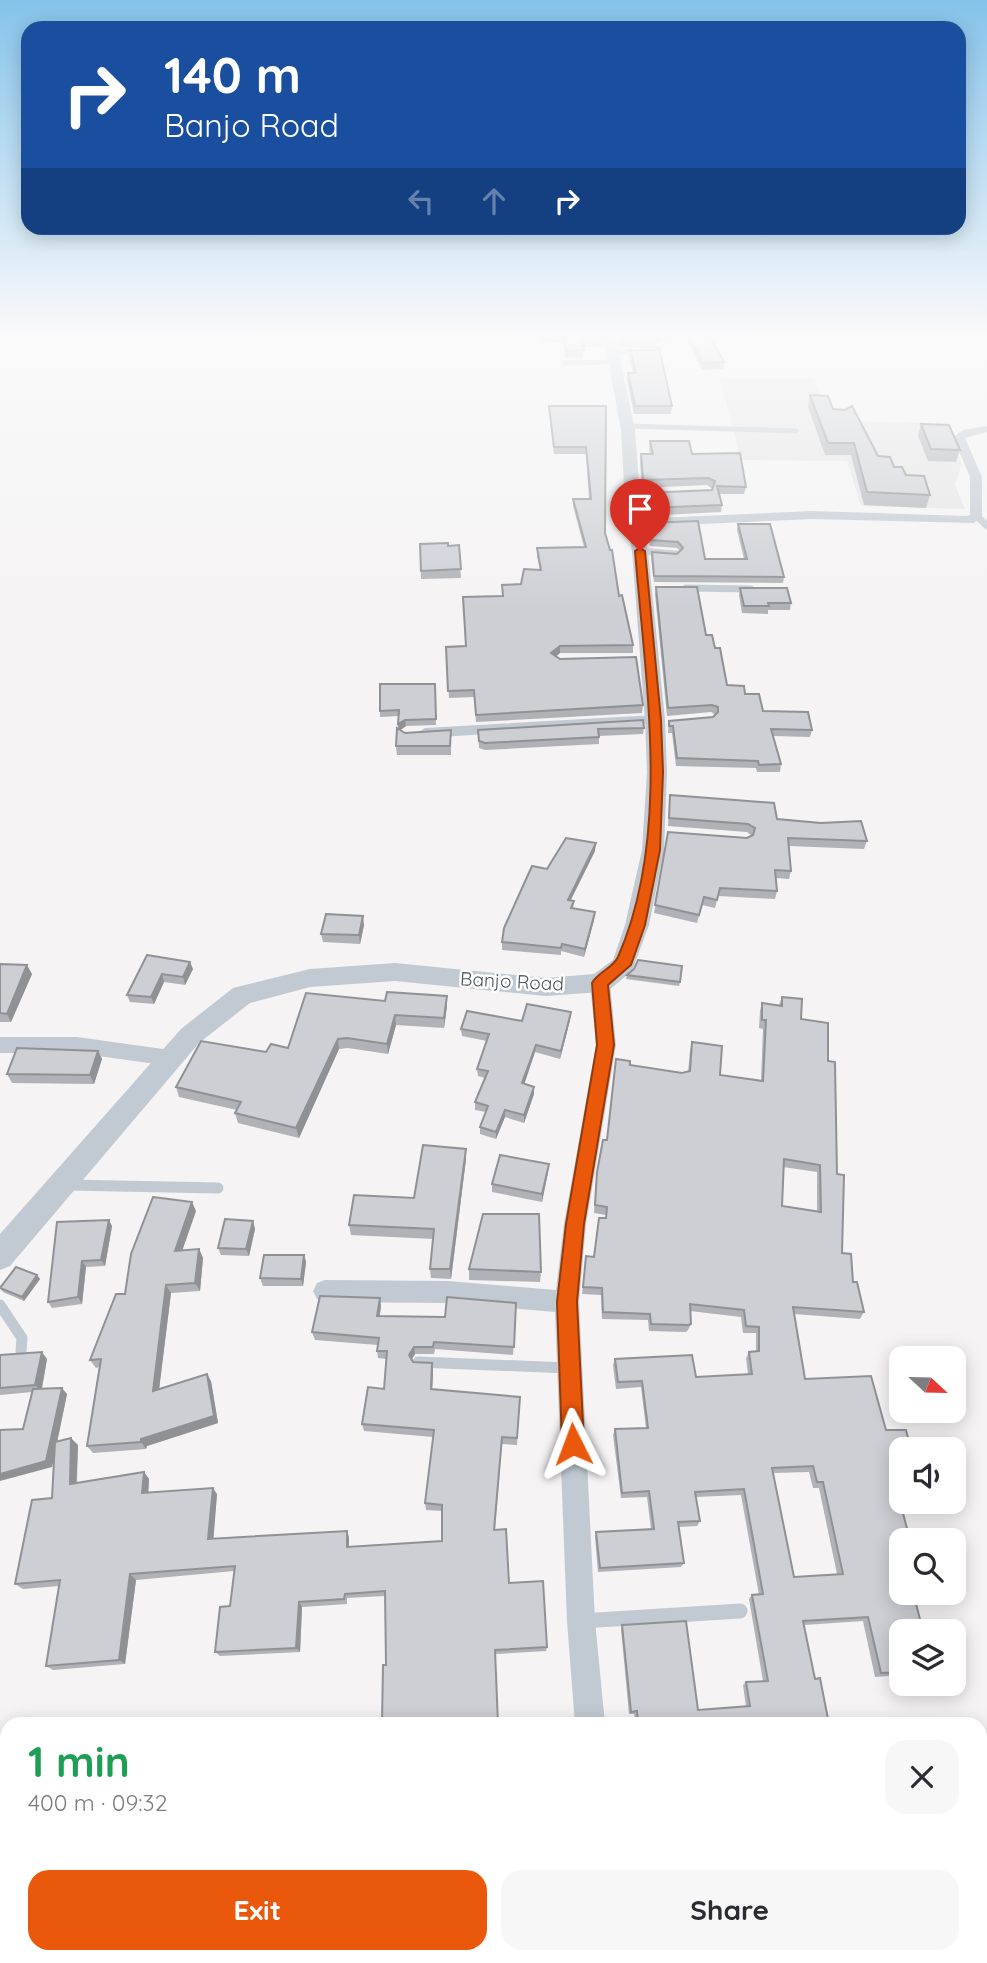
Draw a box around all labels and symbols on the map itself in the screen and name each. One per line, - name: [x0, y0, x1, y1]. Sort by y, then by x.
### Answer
- pin: [610, 479, 670, 551]
- street label: Banjo Road: [460, 966, 564, 996]
- north arrow: [889, 1346, 966, 1423]
- position arrow: [536, 1407, 610, 1481]

